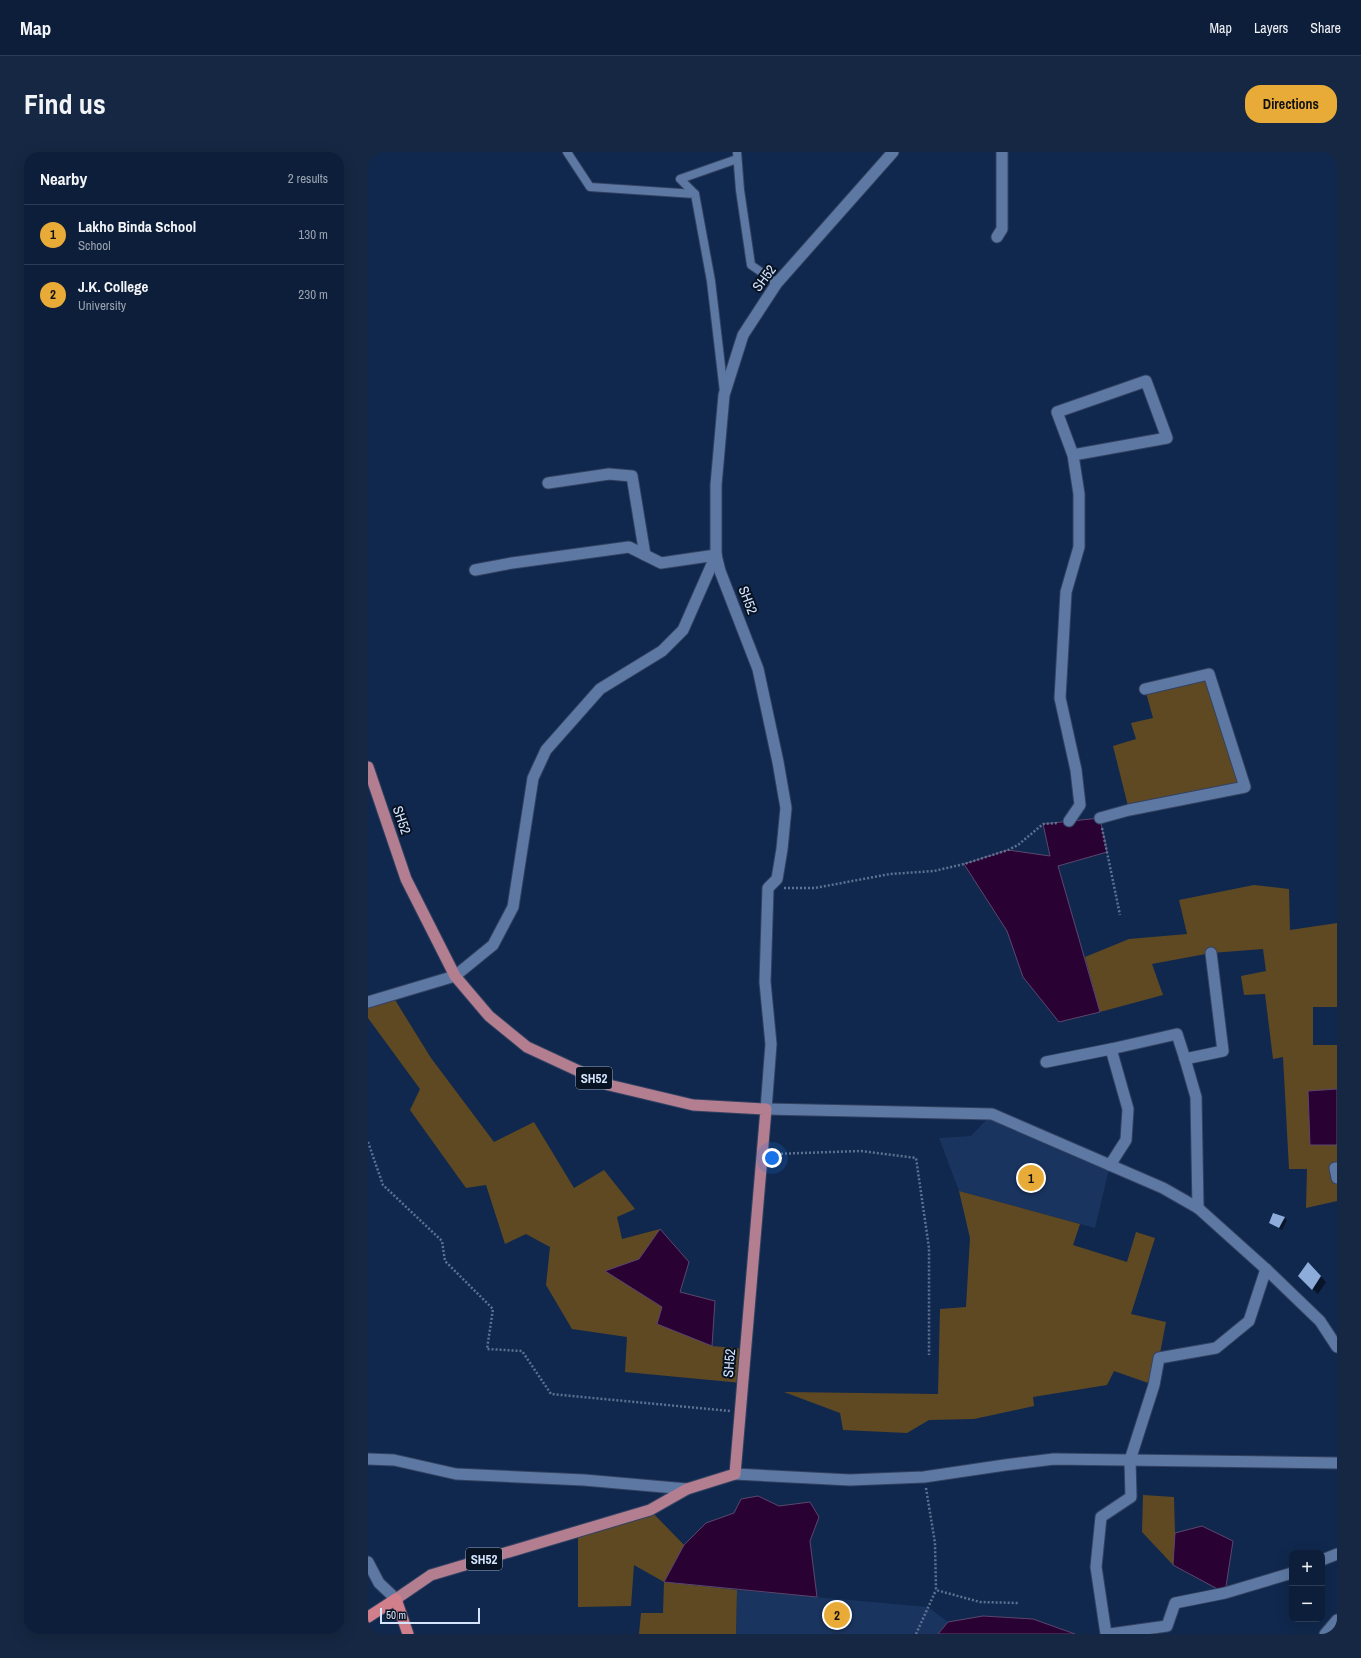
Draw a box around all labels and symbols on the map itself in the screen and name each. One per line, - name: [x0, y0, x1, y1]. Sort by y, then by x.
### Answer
- street label: SH52: [748, 261, 780, 295]
- street label: SH52: [734, 583, 762, 617]
- street label: SH52: [389, 803, 415, 837]
- road number: SH52: [576, 1067, 612, 1089]
- your location: [762, 1148, 782, 1168]
- pin: 1: [1018, 1163, 1044, 1193]
- street label: SH52: [719, 1348, 739, 1378]
- road number: SH52: [466, 1548, 502, 1570]
- pin: 2: [824, 1600, 850, 1630]
- scale bar: [380, 1606, 480, 1625]

